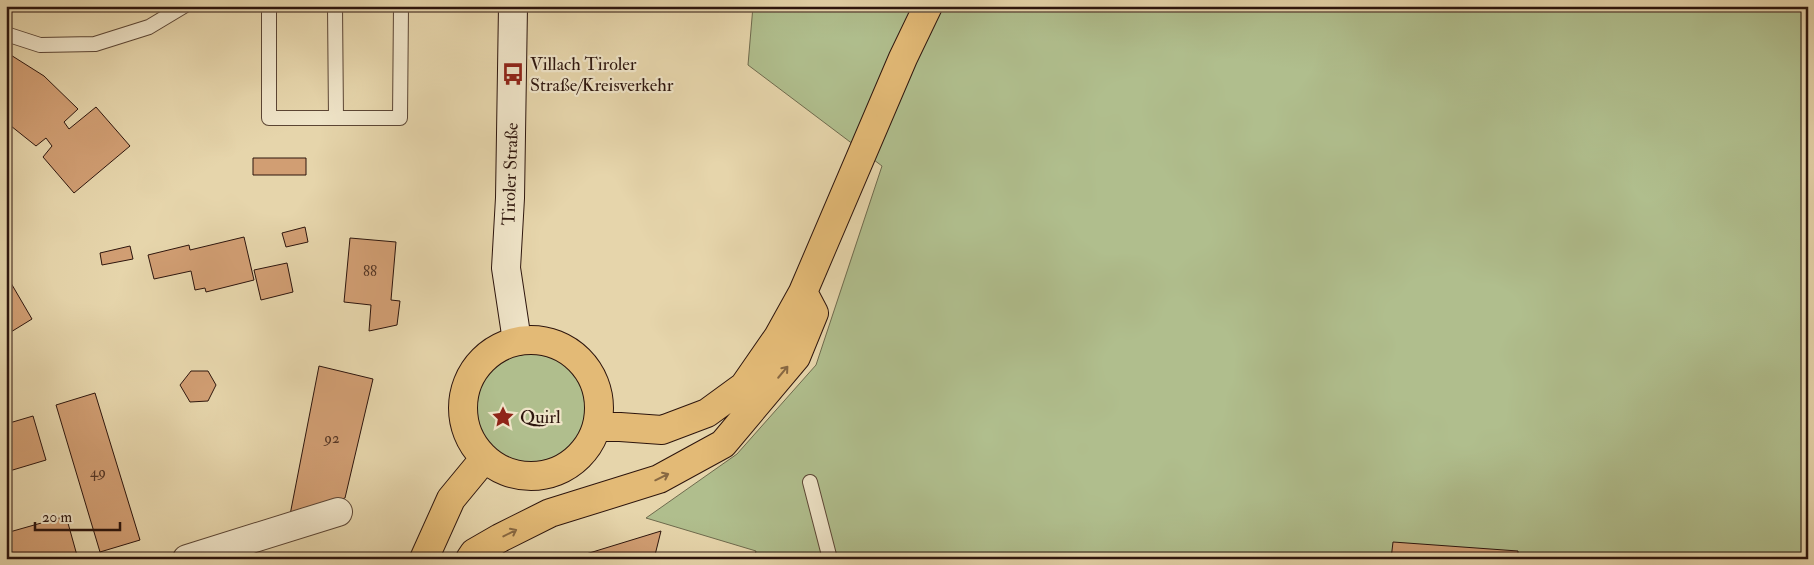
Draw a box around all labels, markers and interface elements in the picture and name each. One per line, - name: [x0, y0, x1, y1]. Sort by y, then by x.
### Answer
- place label: Villach Tiroler Straße/Kreisverkehr: [530, 53, 674, 97]
- bus stop icon: Villach Tiroler Straße/Kreisverkehr: [500, 61, 526, 87]
- street label: Tiroler Straße: [497, 122, 524, 226]
- house number: 88: [363, 262, 377, 281]
- one-way arrow: [777, 366, 788, 379]
- place icon: Quirl: [490, 404, 516, 430]
- place label: Quirl: [520, 406, 561, 429]
- house number: 92: [323, 429, 340, 448]
- house number: 49: [90, 463, 106, 482]
- one-way arrow: [654, 471, 669, 481]
- scale bar: [35, 500, 120, 532]
- text: 20 m: [42, 508, 72, 527]
- one-way arrow: [502, 527, 517, 537]

